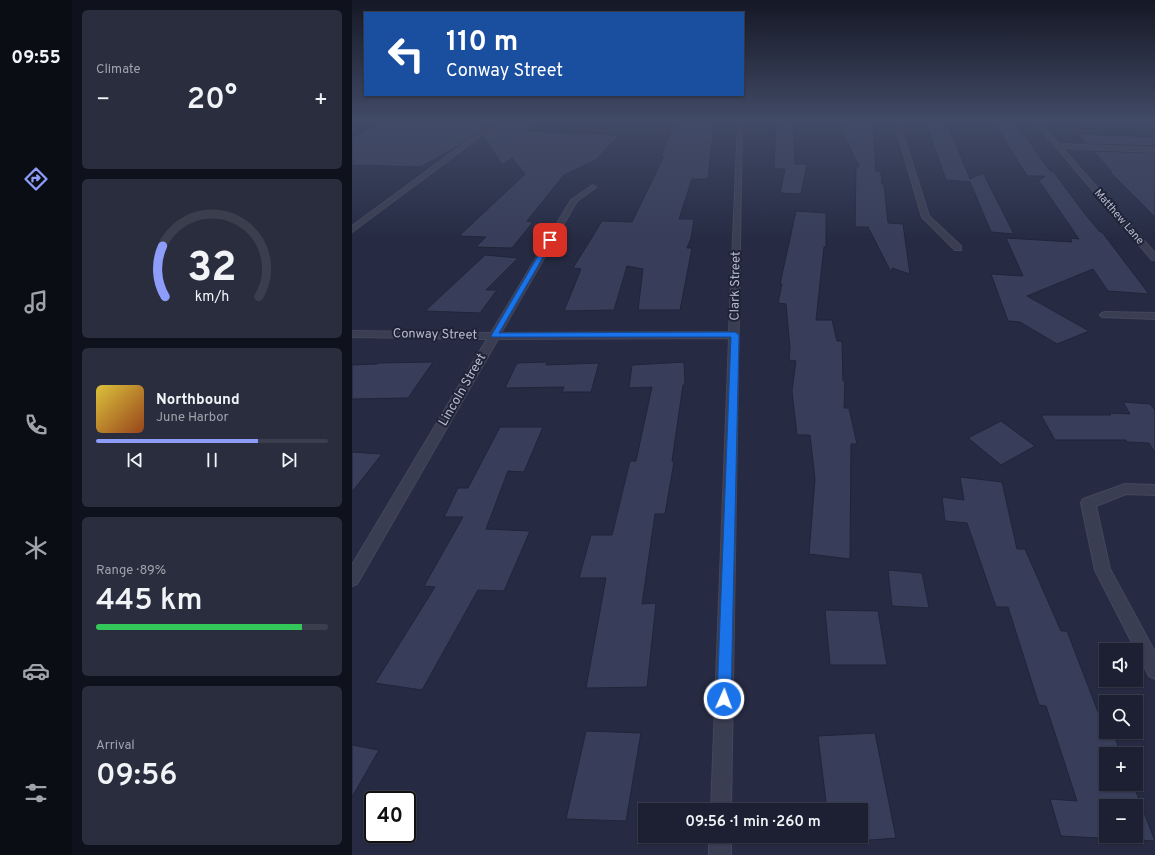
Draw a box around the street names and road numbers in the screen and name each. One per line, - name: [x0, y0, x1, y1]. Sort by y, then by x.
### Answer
- street label: Matthew Lane: [1091, 186, 1147, 248]
- street label: Clark Street: [727, 251, 745, 321]
- street label: Conway Street: [393, 326, 477, 344]
- street label: Lincoln Street: [436, 351, 490, 429]

